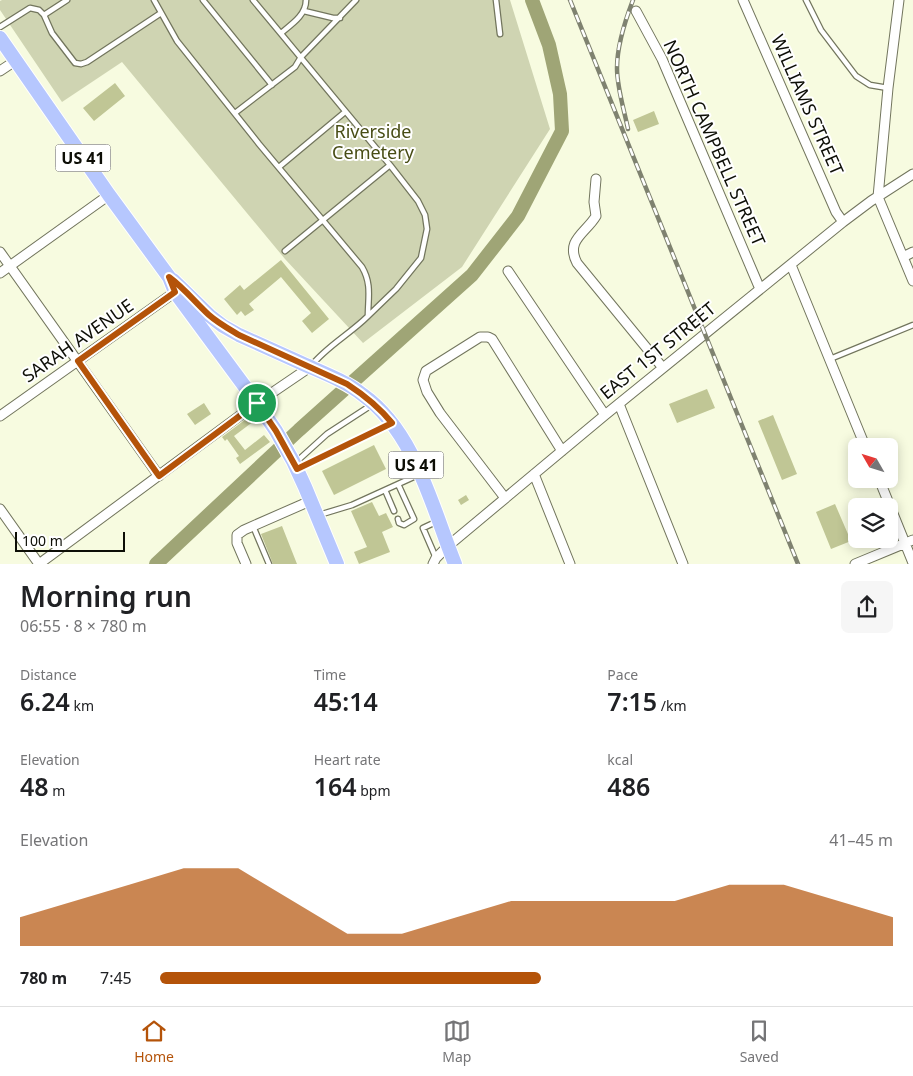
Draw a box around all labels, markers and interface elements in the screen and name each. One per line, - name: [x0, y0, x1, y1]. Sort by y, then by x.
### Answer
- street label: WILLIAMS STREET: [766, 31, 850, 179]
- street label: NORTH CAMPBELL STREET: [659, 36, 771, 250]
- park label: Riverside Cemetery: [332, 119, 415, 164]
- road number: US 41: [56, 144, 110, 172]
- street label: SARAH AVENUE: [17, 293, 138, 387]
- street label: EAST 1ST STREET: [595, 296, 720, 404]
- pin: [236, 382, 278, 424]
- icon: arrive: [243, 389, 271, 417]
- north arrow: [848, 438, 898, 488]
- map controls: [848, 438, 898, 548]
- road number: US 41: [388, 452, 444, 478]
- button: layers: [848, 498, 898, 548]
- scale bar: [15, 528, 125, 552]
- text: 100 m: [22, 531, 63, 550]
- text: Morning run: [20, 577, 192, 615]
- button: share: [841, 581, 893, 633]
- text: 06:55 · 8 × 780 m: [20, 615, 147, 637]
- text: Distance: [20, 665, 77, 684]
- text: Time: [314, 665, 346, 684]
- text: Pace: [607, 665, 638, 684]
- text: 6.24: [20, 684, 70, 718]
- text: 45:14: [314, 684, 378, 718]
- text: 7:15: [607, 684, 657, 718]
- text: km: [70, 696, 94, 715]
- text: /km: [657, 696, 687, 715]
- text: Elevation: [20, 750, 80, 769]
- text: Heart rate: [314, 750, 381, 769]
- text: kcal: [607, 750, 633, 769]
- text: 48: [20, 769, 49, 803]
- text: 164: [314, 769, 357, 803]
- text: 486: [607, 769, 650, 803]
- text: m: [49, 781, 65, 800]
- text: bpm: [357, 781, 391, 800]
- text: Elevation: [20, 829, 88, 851]
- text: 41–45 m: [829, 829, 893, 851]
- text: 780 m: [20, 967, 67, 989]
- text: 7:45: [100, 967, 132, 989]
- tab: Home: [134, 1017, 174, 1066]
- tab: Map: [442, 1017, 471, 1066]
- tab: Saved: [740, 1017, 779, 1066]

